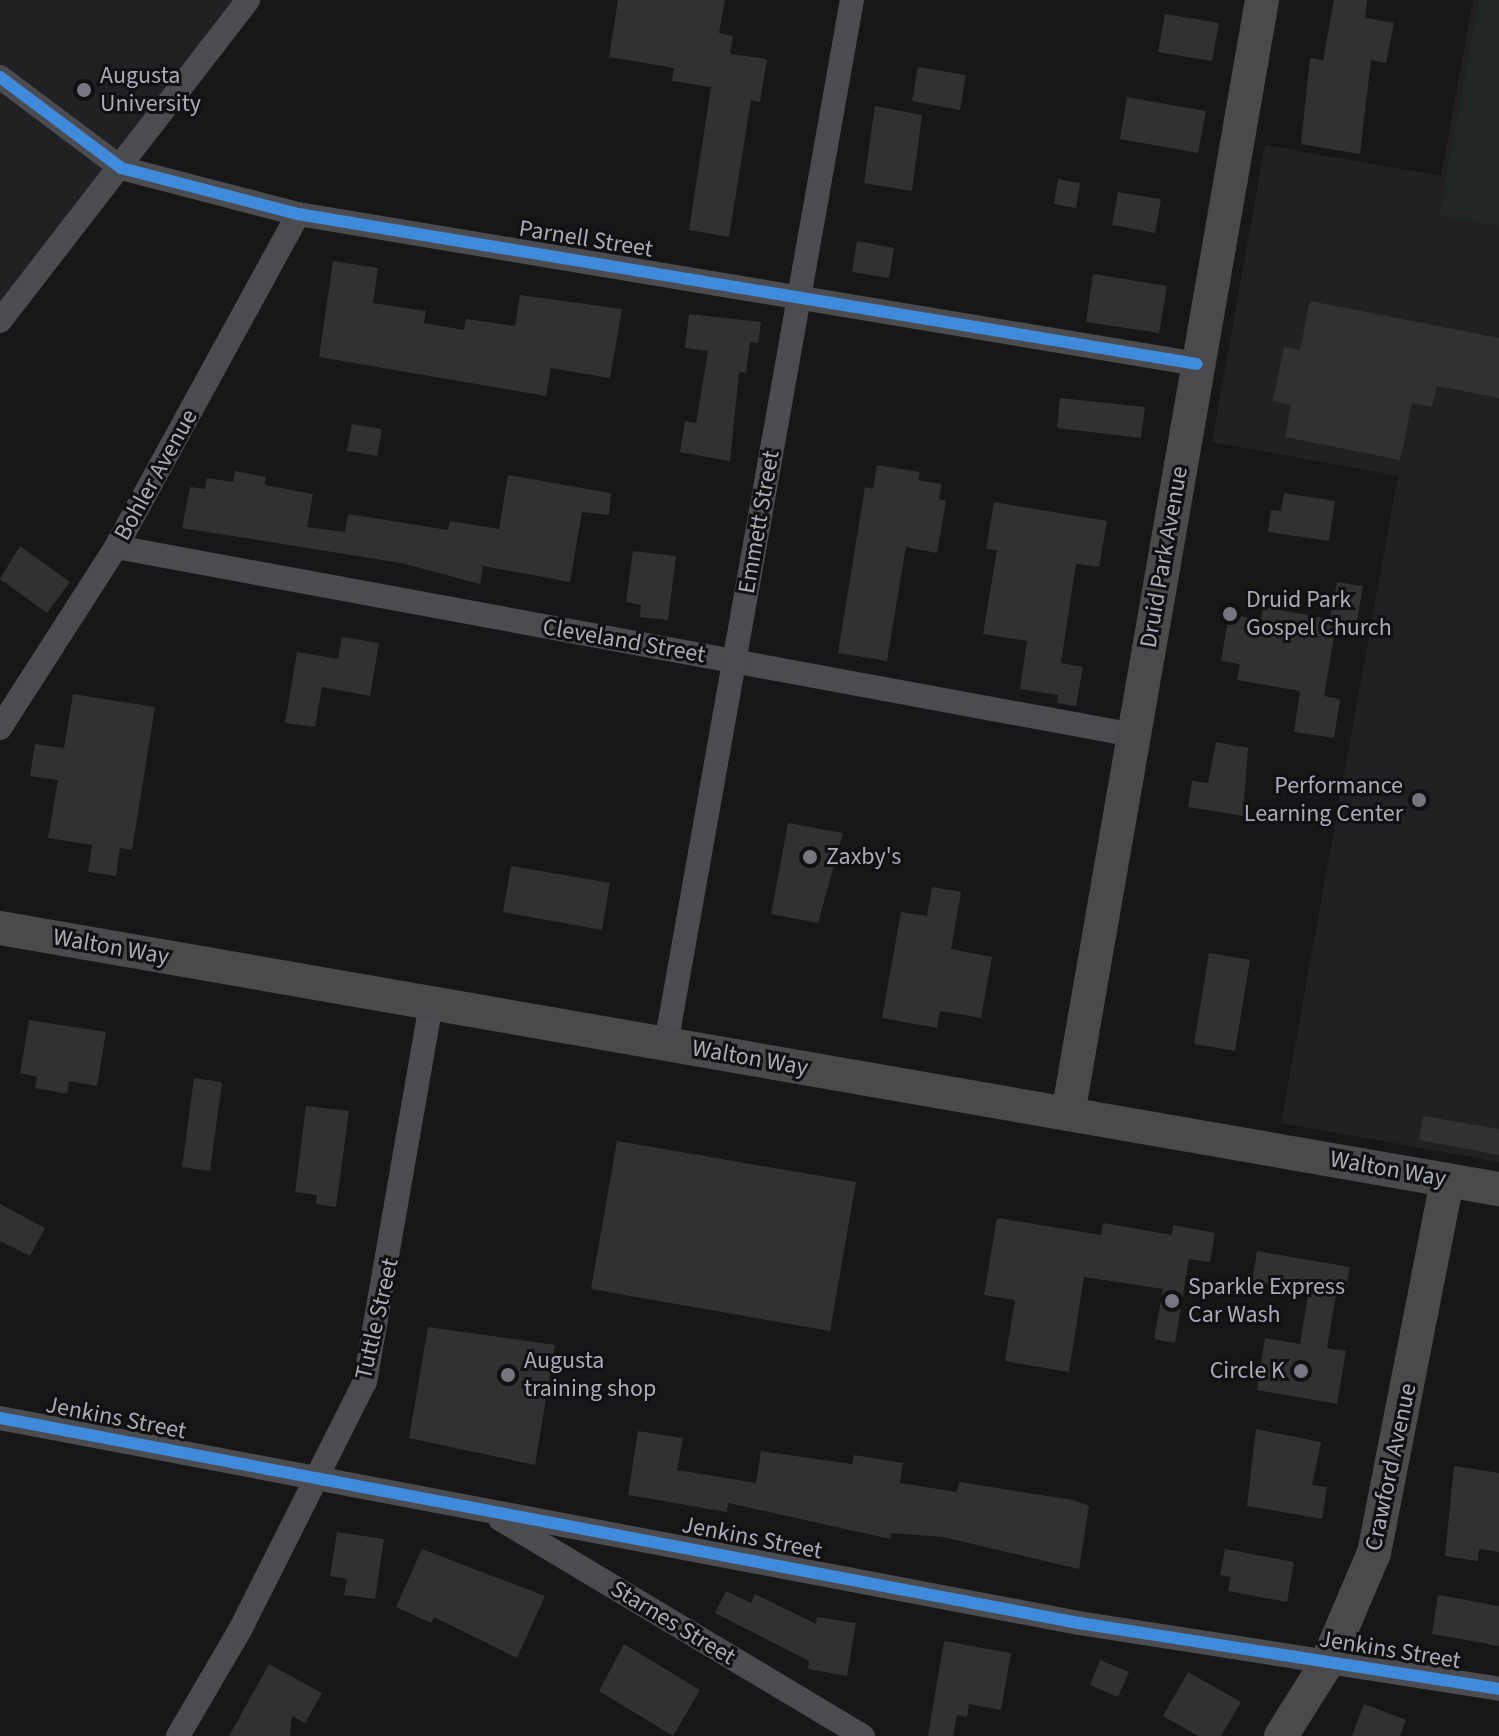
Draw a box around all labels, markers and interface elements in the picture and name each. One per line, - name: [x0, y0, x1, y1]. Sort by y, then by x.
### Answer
- place label: Augusta University: [100, 62, 201, 118]
- marker: Augusta University: [75, 81, 93, 99]
- street label: Parnell Street: [517, 214, 655, 264]
- street label: Bohler Avenue: [108, 404, 204, 546]
- street label: Emmett Street: [732, 448, 786, 596]
- street label: Druid Park Avenue: [1134, 464, 1194, 650]
- place label: Druid Park Gospel Church: [1246, 586, 1392, 642]
- marker: Druid Park Gospel Church: [1221, 605, 1239, 623]
- street label: Cleveland Street: [541, 613, 707, 669]
- place label: Performance Learning Center: [1244, 772, 1403, 828]
- marker: Performance Learning Center: [1410, 791, 1428, 809]
- place label: Zaxby's: [826, 843, 901, 871]
- marker: Zaxby's: [801, 848, 819, 866]
- street label: Walton Way: [51, 923, 171, 971]
- street label: Walton Way: [690, 1034, 810, 1082]
- street label: Walton Way: [1328, 1145, 1448, 1193]
- street label: Tuttle Street: [349, 1256, 405, 1382]
- place label: Sparkle Express Car Wash: [1188, 1273, 1345, 1329]
- marker: Sparkle Express Car Wash: [1163, 1292, 1181, 1310]
- place label: Augusta training shop: [524, 1347, 656, 1403]
- place label: Circle K: [1210, 1357, 1285, 1385]
- marker: Circle K: [1292, 1362, 1310, 1380]
- marker: Augusta training shop: [499, 1366, 517, 1384]
- street label: Crawford Avenue: [1359, 1380, 1423, 1554]
- street label: Jenkins Street: [43, 1390, 189, 1446]
- street label: Jenkins Street: [679, 1510, 825, 1566]
- street label: Starnes Street: [605, 1575, 741, 1671]
- street label: Jenkins Street: [1317, 1625, 1463, 1675]

